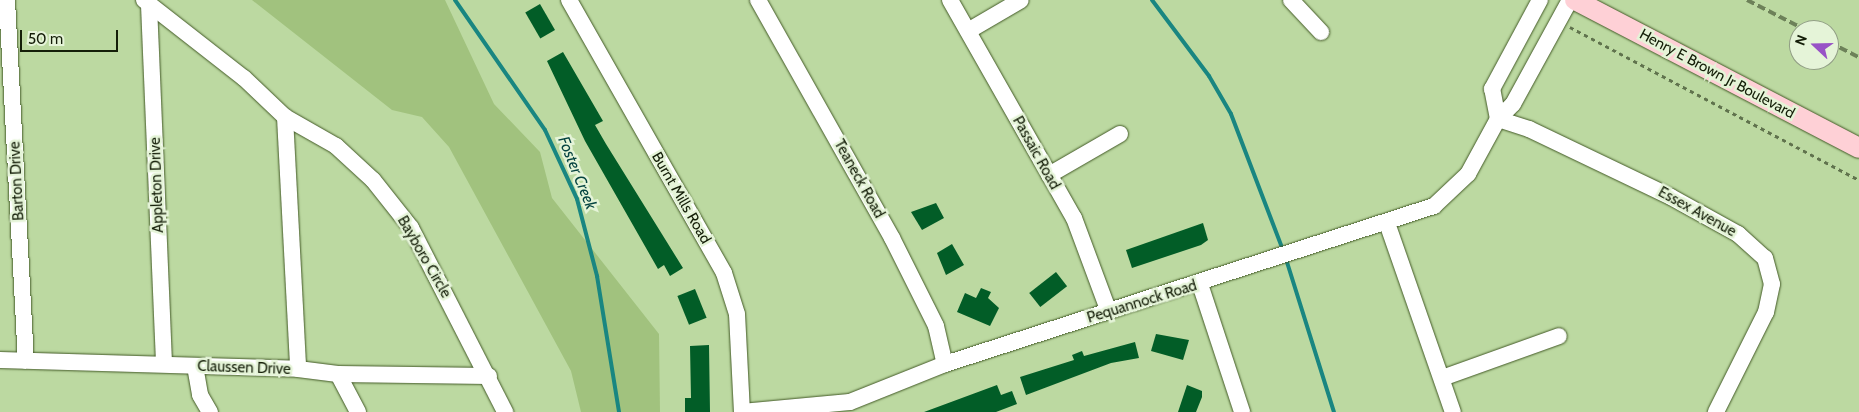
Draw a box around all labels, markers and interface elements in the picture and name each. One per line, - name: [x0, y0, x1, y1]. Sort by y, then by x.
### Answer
- scale bar: [22, 20, 120, 52]
- north arrow: [1789, 20, 1839, 70]
- street label: Henry E Brown Jr Boulevard: [1636, 25, 1798, 123]
- text: 50 m: [28, 30, 63, 48]
- text: N: [1791, 32, 1811, 48]
- street label: Passaic Road: [1008, 113, 1064, 193]
- water label: Foster Creek: [554, 133, 600, 213]
- street label: Appleton Drive: [146, 137, 168, 233]
- street label: Teaneck Road: [830, 137, 888, 221]
- street label: Barton Drive: [6, 141, 28, 221]
- street label: Burnt Mills Road: [648, 149, 714, 247]
- street label: Essex Avenue: [1655, 183, 1739, 241]
- street label: Bayboro Circle: [393, 213, 455, 301]
- street label: Pequannock Road: [1085, 277, 1199, 327]
- street label: Claussen Drive: [197, 357, 291, 379]

